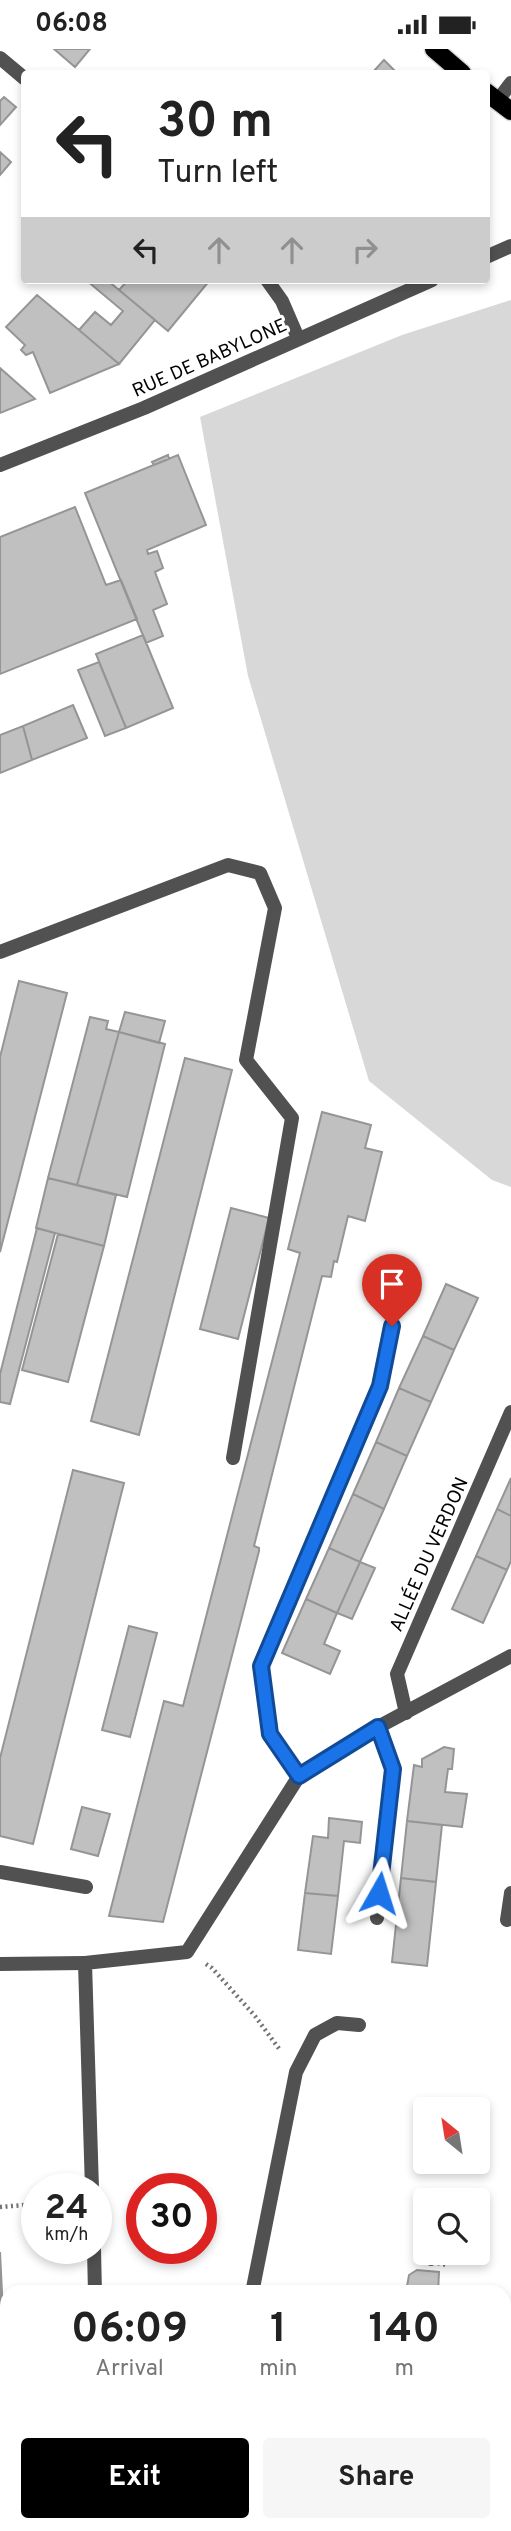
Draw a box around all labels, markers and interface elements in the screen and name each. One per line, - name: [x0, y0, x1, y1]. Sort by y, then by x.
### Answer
- text: 06:08: [35, 8, 108, 41]
- text: 30 m: [157, 93, 273, 155]
- icon: left: [42, 98, 133, 189]
- text: Turn left: [157, 154, 278, 194]
- icon: left: [127, 231, 165, 269]
- icon: ahead: [200, 231, 238, 269]
- icon: ahead: [273, 231, 311, 269]
- icon: right: [346, 231, 384, 269]
- street label: RUE DE BABYLONE: [129, 314, 291, 404]
- pin: [362, 1254, 422, 1326]
- icon: arrive: [373, 1265, 411, 1303]
- street label: ALLÉE DU VERDON: [384, 1473, 475, 1636]
- position arrow: [342, 1856, 416, 1930]
- north arrow: [413, 2097, 490, 2173]
- map controls: [413, 2097, 490, 2265]
- speed limit sign: 30: [126, 2173, 217, 2264]
- text: 24: [45, 2187, 88, 2231]
- button: search: [413, 2188, 490, 2265]
- text: km/h: [45, 2224, 88, 2247]
- text: 06:09: [71, 2304, 188, 2357]
- text: 1: [270, 2304, 287, 2357]
- text: 140: [368, 2304, 440, 2357]
- text: Arrival: [95, 2355, 164, 2384]
- text: min: [259, 2355, 297, 2384]
- text: m: [394, 2355, 414, 2384]
- button: Exit: [21, 2438, 249, 2518]
- button: Share: [263, 2438, 490, 2518]

